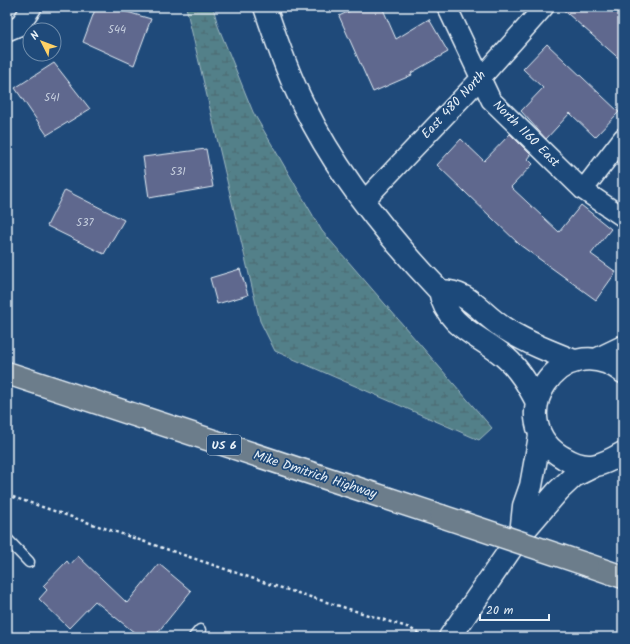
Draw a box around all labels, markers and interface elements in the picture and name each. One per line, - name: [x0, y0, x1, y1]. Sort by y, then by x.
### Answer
- house number: 544: [108, 21, 126, 39]
- north arrow: [22, 22, 62, 62]
- text: N: [26, 27, 44, 45]
- street label: East 480 North: [417, 66, 491, 144]
- house number: 541: [44, 89, 60, 107]
- street label: North 1160 East: [488, 96, 565, 173]
- house number: 531: [170, 163, 186, 181]
- house number: 537: [76, 214, 95, 232]
- road number: US 6: [207, 435, 241, 455]
- street label: Mike Dmitrich Highway: [251, 445, 380, 505]
- scale bar: [480, 596, 549, 622]
- text: 20 m: [486, 601, 514, 620]

